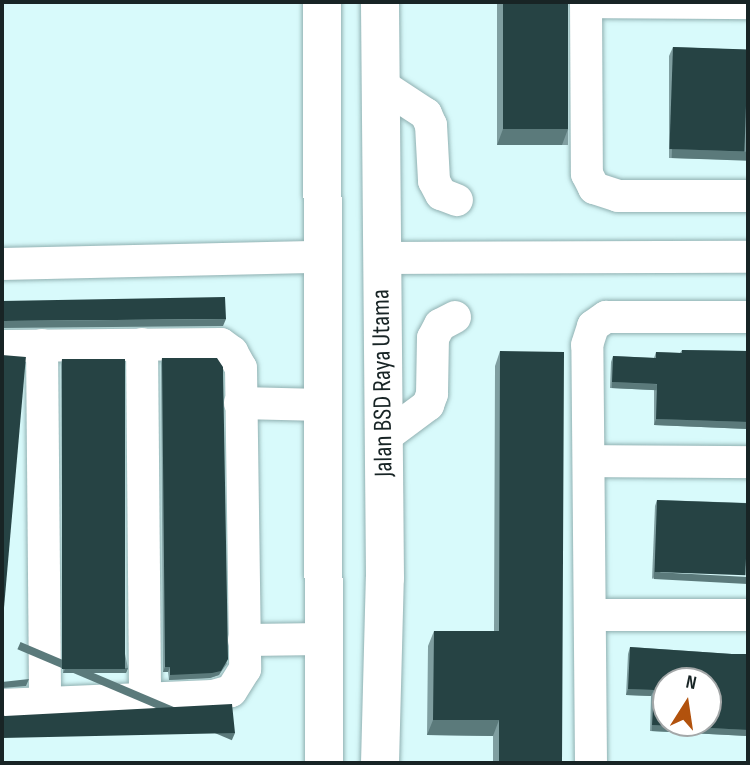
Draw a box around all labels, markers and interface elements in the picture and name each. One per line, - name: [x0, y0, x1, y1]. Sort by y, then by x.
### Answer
- street label: Jalan BSD Raya Utama: [366, 289, 400, 477]
- north arrow: [652, 667, 722, 737]
- text: N: [684, 671, 698, 695]

